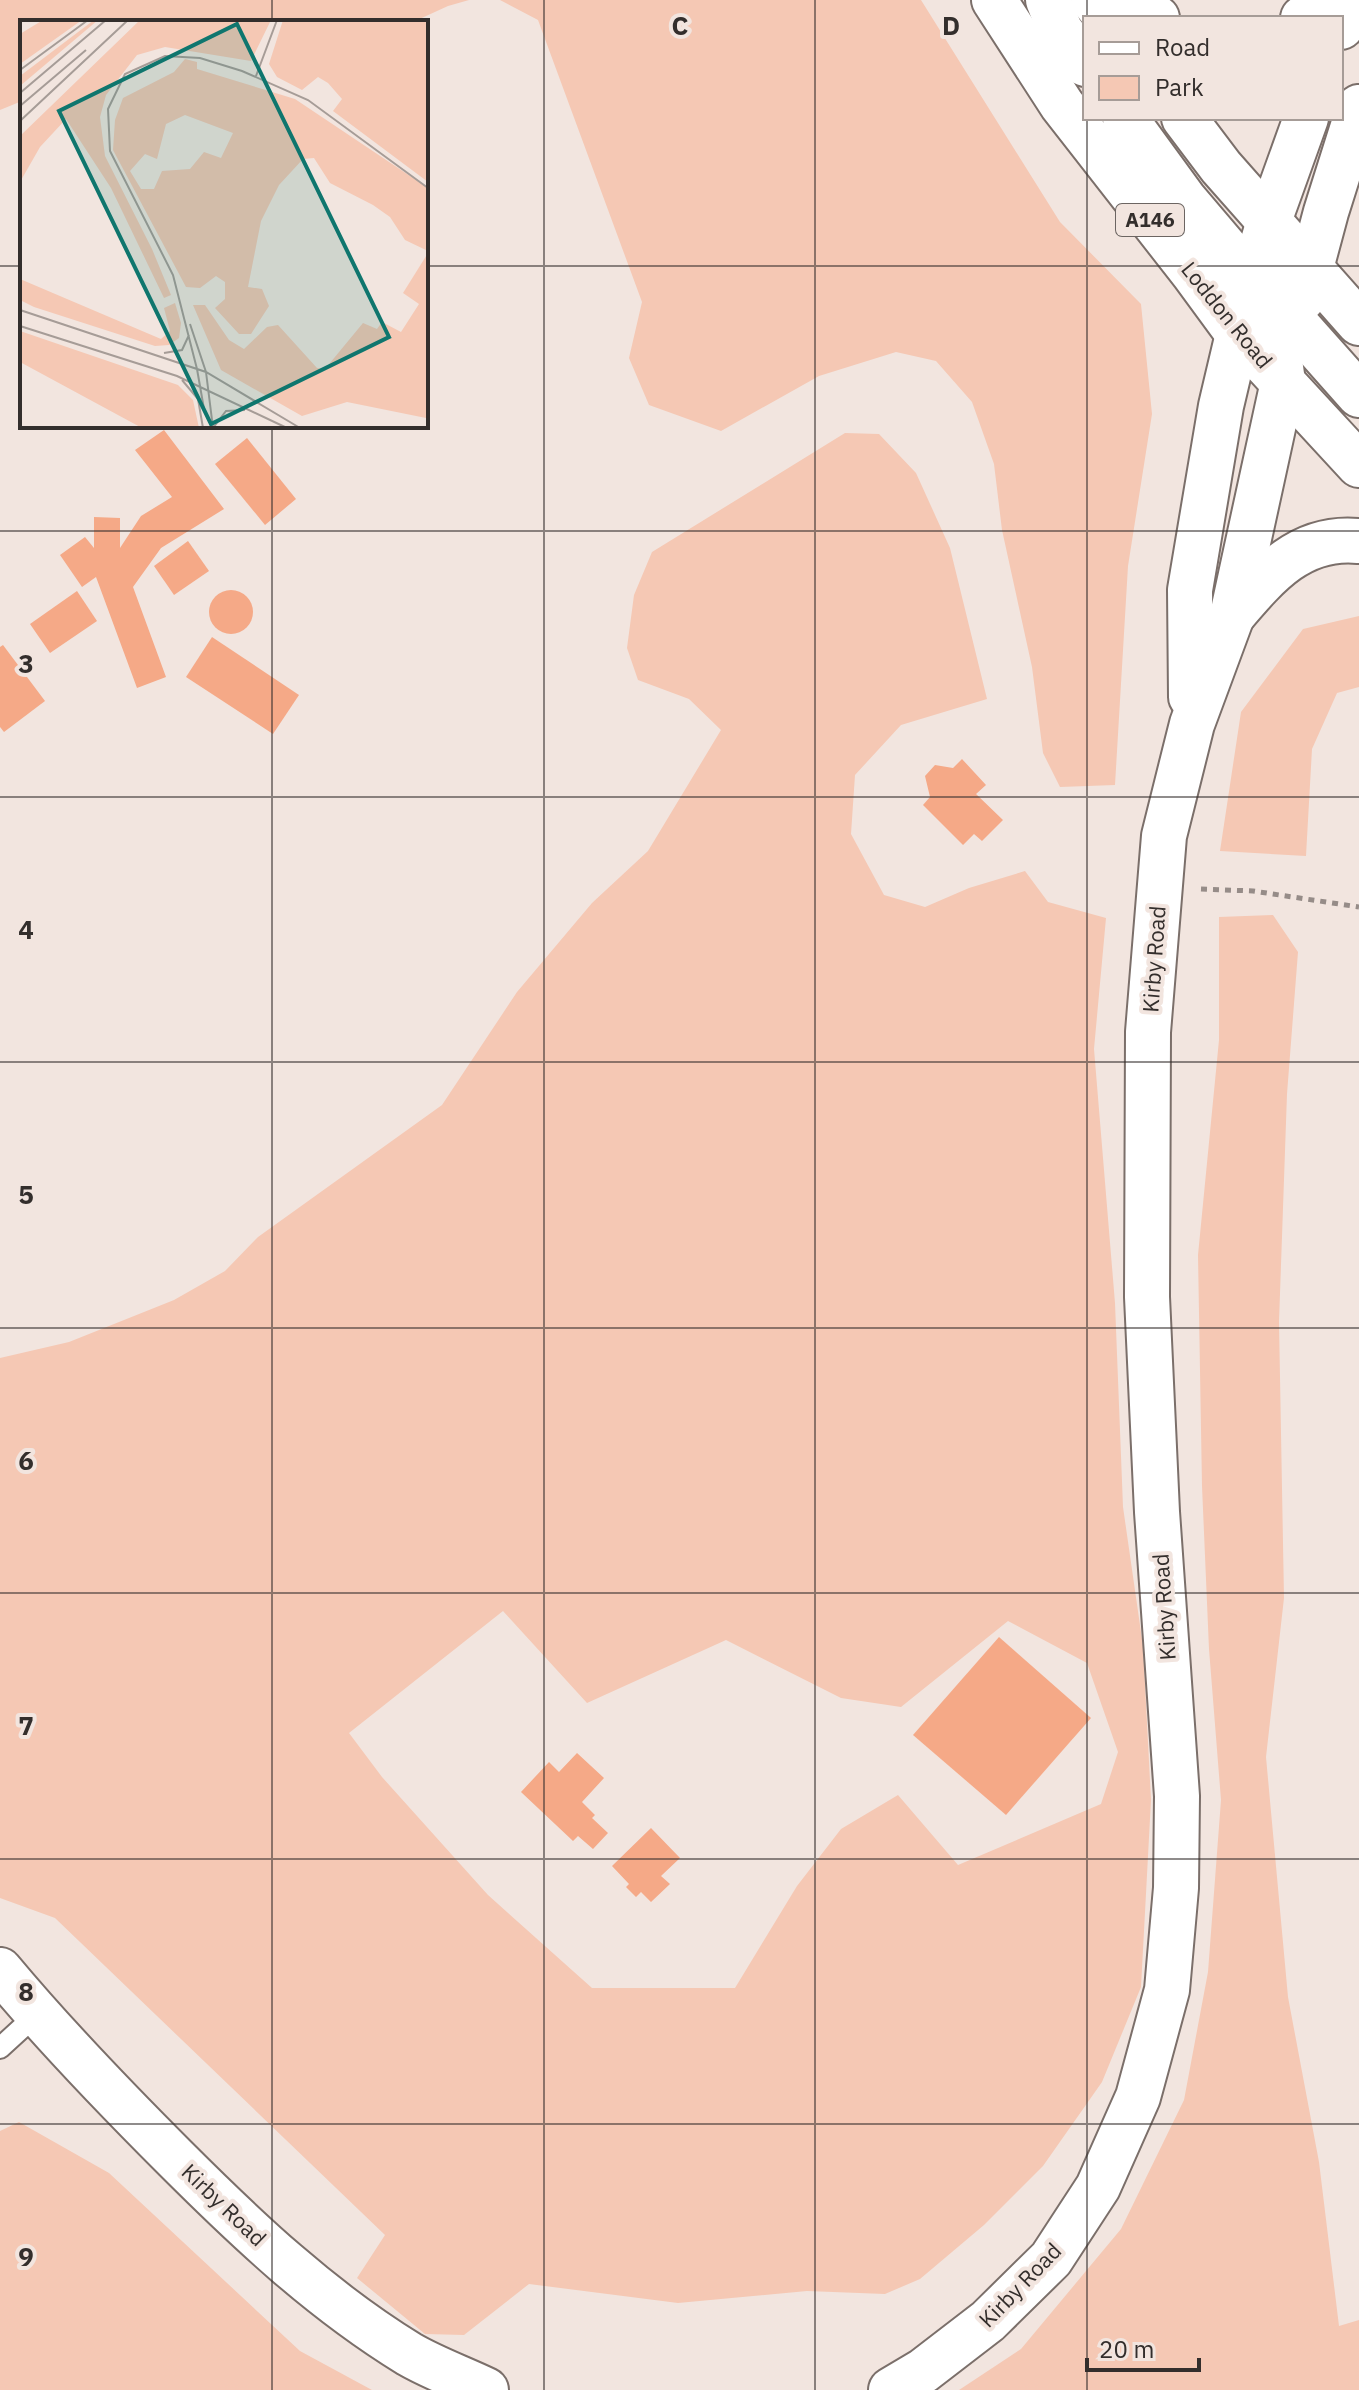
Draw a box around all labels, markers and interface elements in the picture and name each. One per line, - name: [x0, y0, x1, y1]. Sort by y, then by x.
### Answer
- text: C: [672, 8, 689, 42]
- text: D: [942, 8, 960, 42]
- legend: [1083, 16, 1343, 120]
- inset map: [20, 20, 428, 428]
- text: Road: [1155, 31, 1210, 63]
- text: Park: [1155, 71, 1204, 103]
- road number: A146: [1116, 204, 1184, 236]
- street label: Loddon Road: [1175, 255, 1279, 374]
- text: 3: [18, 646, 34, 680]
- street label: Kirby Road: [1135, 905, 1172, 1013]
- text: 4: [18, 912, 34, 946]
- text: 5: [18, 1177, 34, 1211]
- text: 6: [18, 1443, 34, 1477]
- street label: Kirby Road: [1145, 1553, 1182, 1661]
- text: 7: [18, 1708, 34, 1742]
- text: 8: [18, 1974, 34, 2008]
- street label: Kirby Road: [176, 2157, 273, 2252]
- street label: Kirby Road: [972, 2236, 1067, 2333]
- text: 9: [18, 2239, 34, 2273]
- scale bar: [1087, 2322, 1199, 2372]
- text: 20 m: [1099, 2333, 1154, 2365]

